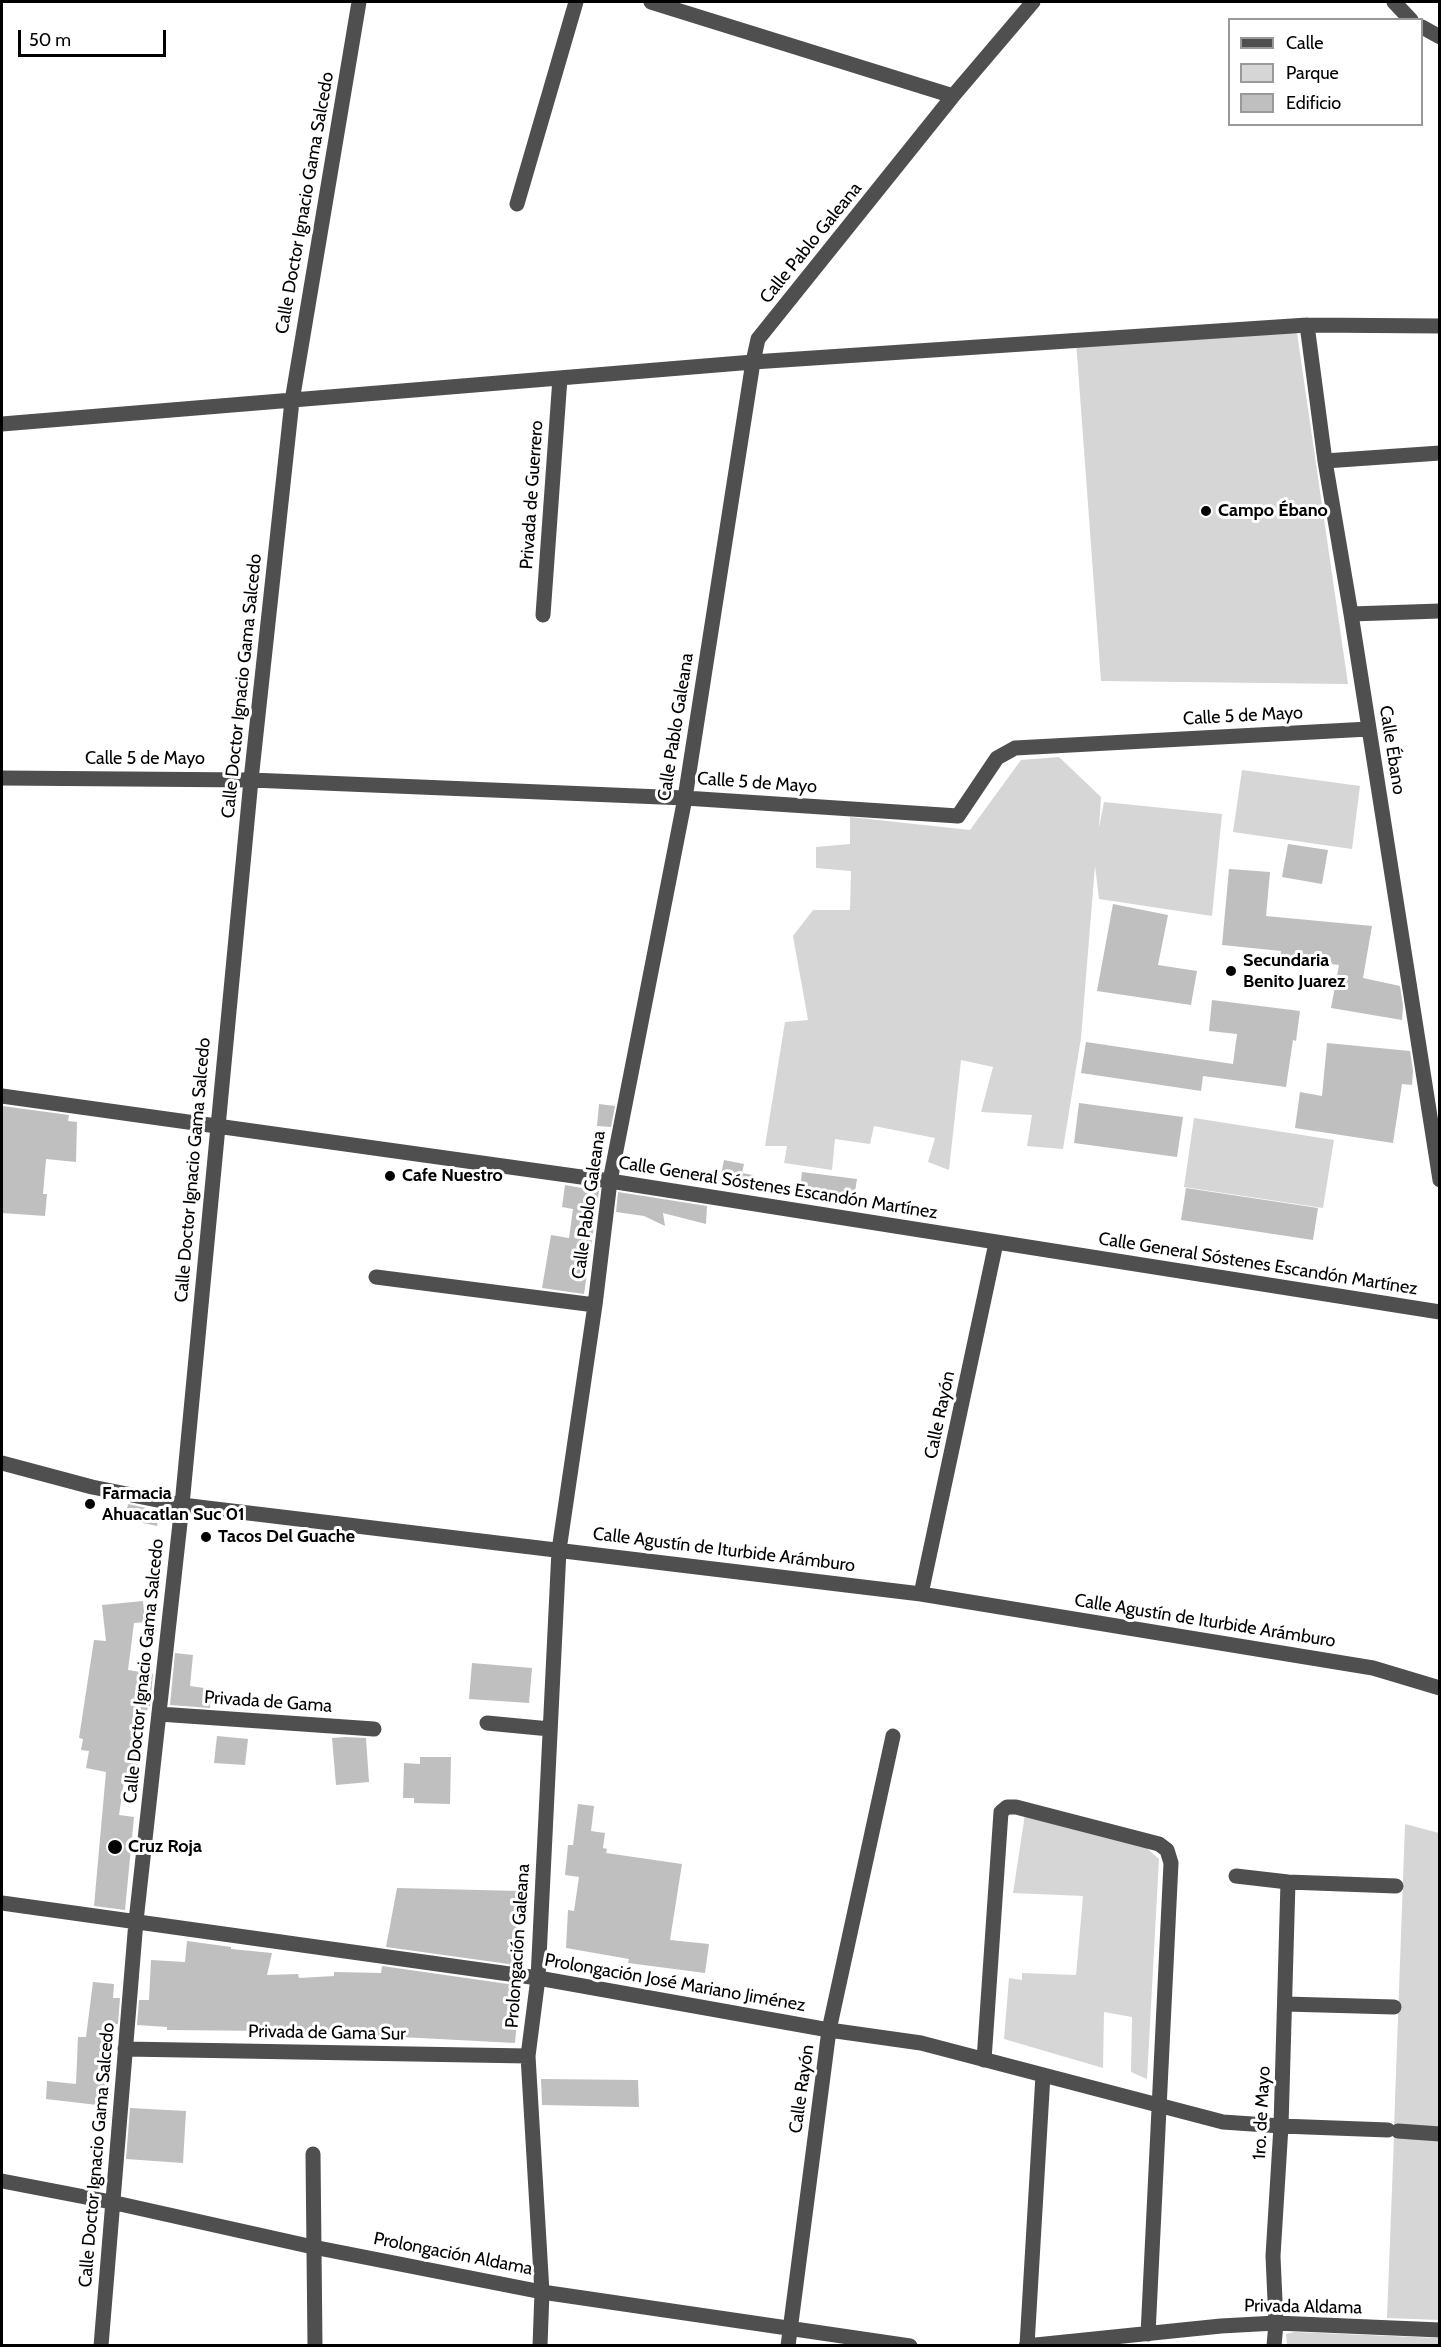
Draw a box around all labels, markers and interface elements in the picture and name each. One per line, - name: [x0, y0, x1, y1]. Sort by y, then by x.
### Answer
- scale bar: [21, 18, 170, 56]
- legend: [1228, 18, 1423, 126]
- text: 50 m: [29, 29, 71, 51]
- text: Calle: [1286, 32, 1323, 54]
- text: Parque: [1286, 62, 1339, 84]
- street label: Calle Doctor Ignacio Gama Salcedo: [271, 70, 339, 336]
- text: Edificio: [1286, 92, 1341, 114]
- street label: Calle Pablo Galeana: [756, 178, 866, 308]
- street label: Privada de Guerrero: [516, 420, 548, 570]
- place label: Campo Ébano: [1218, 500, 1328, 522]
- marker: Campo Ébano: [1199, 504, 1213, 518]
- street label: Calle Doctor Ignacio Gama Salcedo: [217, 553, 267, 819]
- street label: Calle Pablo Galeana: [654, 651, 698, 803]
- street label: Calle 5 de Mayo: [1182, 702, 1304, 730]
- street label: Calle Ébano: [1374, 704, 1410, 796]
- street label: Calle 5 de Mayo: [85, 748, 205, 770]
- street label: Calle 5 de Mayo: [696, 768, 818, 798]
- place label: Secundaria Benito Juarez: [1243, 950, 1346, 992]
- marker: Secundaria Benito Juarez: [1224, 964, 1238, 978]
- street label: Calle Doctor Ignacio Gama Salcedo: [171, 1037, 215, 1303]
- street label: Calle Pablo Galeana: [568, 1129, 610, 1281]
- street label: Calle General Sóstenes Escandón Martínez: [617, 1152, 939, 1224]
- place label: Cafe Nuestro: [402, 1165, 503, 1187]
- marker: Cafe Nuestro: [383, 1169, 397, 1183]
- street label: Calle General Sóstenes Escandón Martínez: [1097, 1228, 1419, 1300]
- street label: Calle Rayón: [920, 1369, 960, 1461]
- place label: Farmacia Ahuacatlan Suc 01: [102, 1483, 245, 1526]
- marker: Farmacia Ahuacatlan Suc 01: [83, 1497, 97, 1511]
- street label: Calle Agustín de Iturbide Arámburo: [592, 1523, 856, 1577]
- place label: Tacos Del Guache: [218, 1526, 355, 1548]
- marker: Tacos Del Guache: [199, 1530, 213, 1544]
- street label: Calle Doctor Ignacio Gama Salcedo: [119, 1538, 169, 1804]
- street label: Calle Agustín de Iturbide Arámburo: [1073, 1590, 1337, 1652]
- street label: Privada de Gama: [203, 1687, 333, 1717]
- place label: Cruz Roja: [128, 1836, 202, 1858]
- marker: Cruz Roja: [106, 1838, 124, 1856]
- street label: Prolongación Galeana: [501, 1863, 535, 2029]
- street label: Prolongación José Mariano Jiménez: [543, 1949, 807, 2017]
- street label: Privada de Gama Sur: [248, 2021, 406, 2045]
- street label: Calle Doctor Ignacio Gama Salcedo: [75, 2022, 119, 2288]
- street label: Calle Rayón: [785, 2043, 819, 2135]
- street label: 1ro. de Mayo: [1249, 2066, 1275, 2160]
- street label: Prolongación Aldama: [372, 2228, 534, 2280]
- street label: Privada Aldama: [1244, 2295, 1362, 2319]

